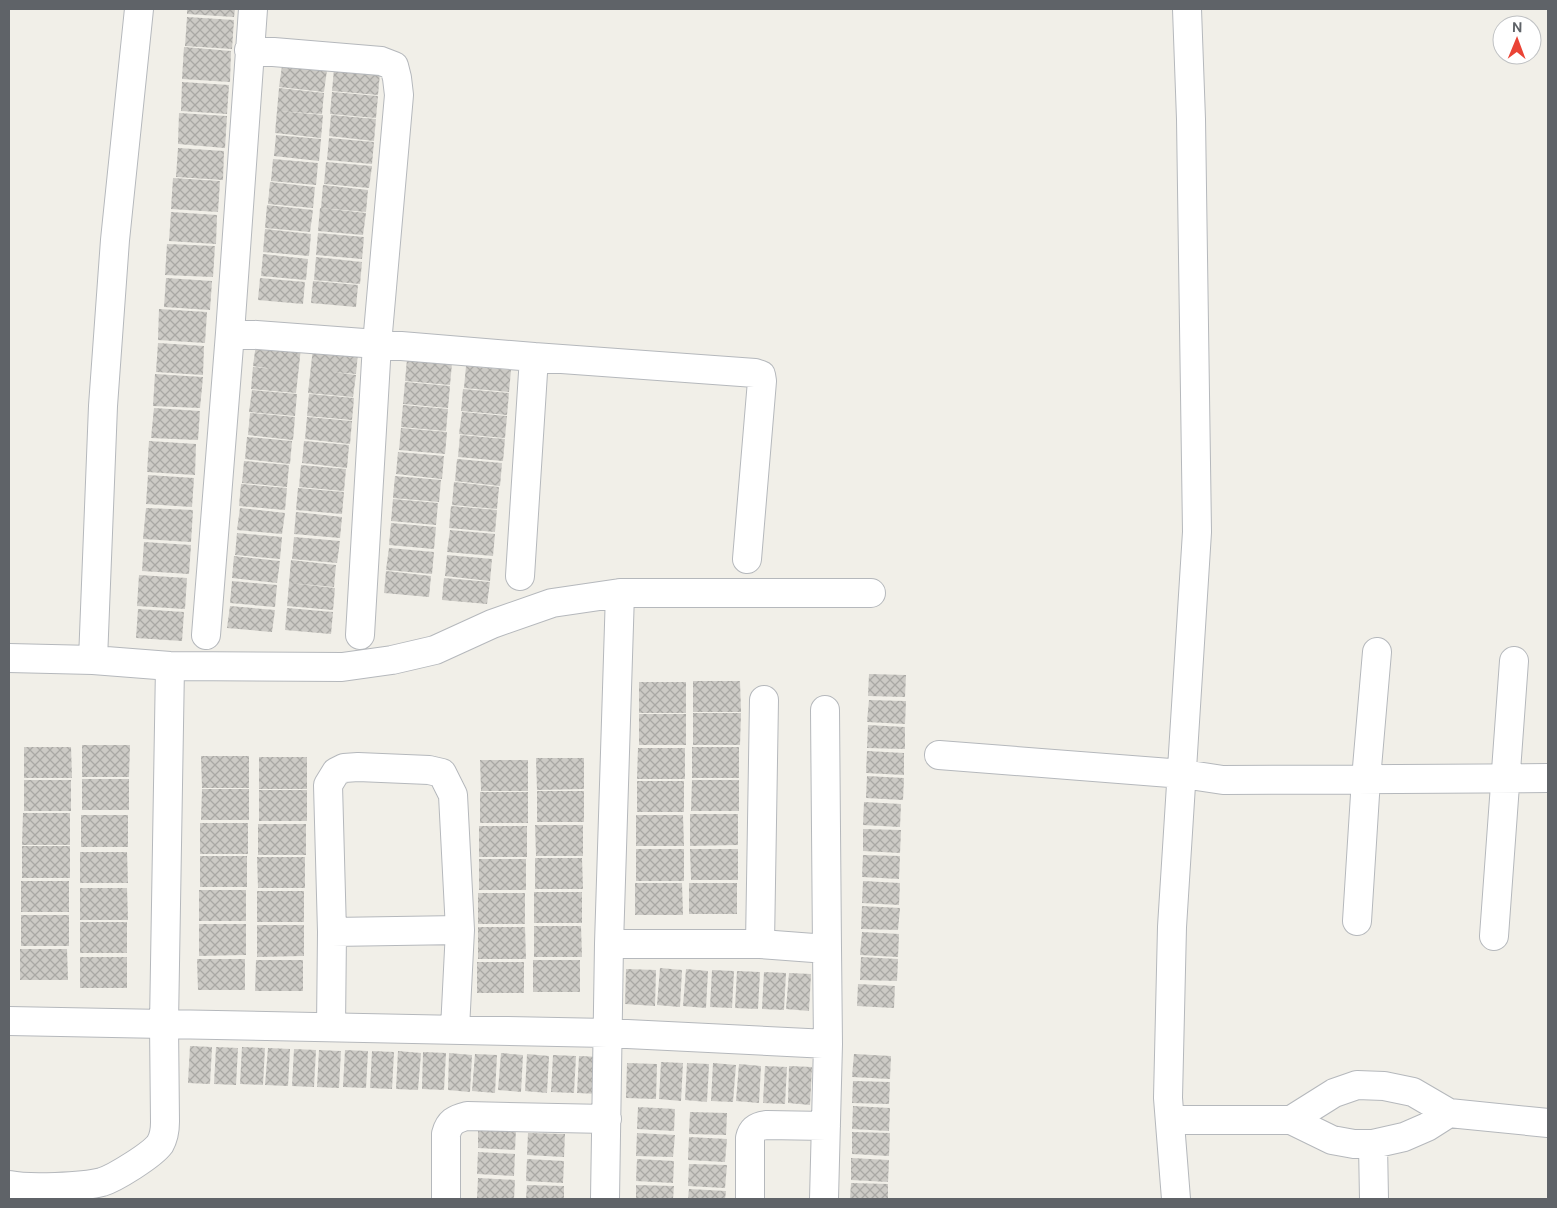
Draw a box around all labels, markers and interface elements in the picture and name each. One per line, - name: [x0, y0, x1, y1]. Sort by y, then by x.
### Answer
- north arrow: [1492, 15, 1542, 65]
- text: N: [1512, 18, 1522, 36]

